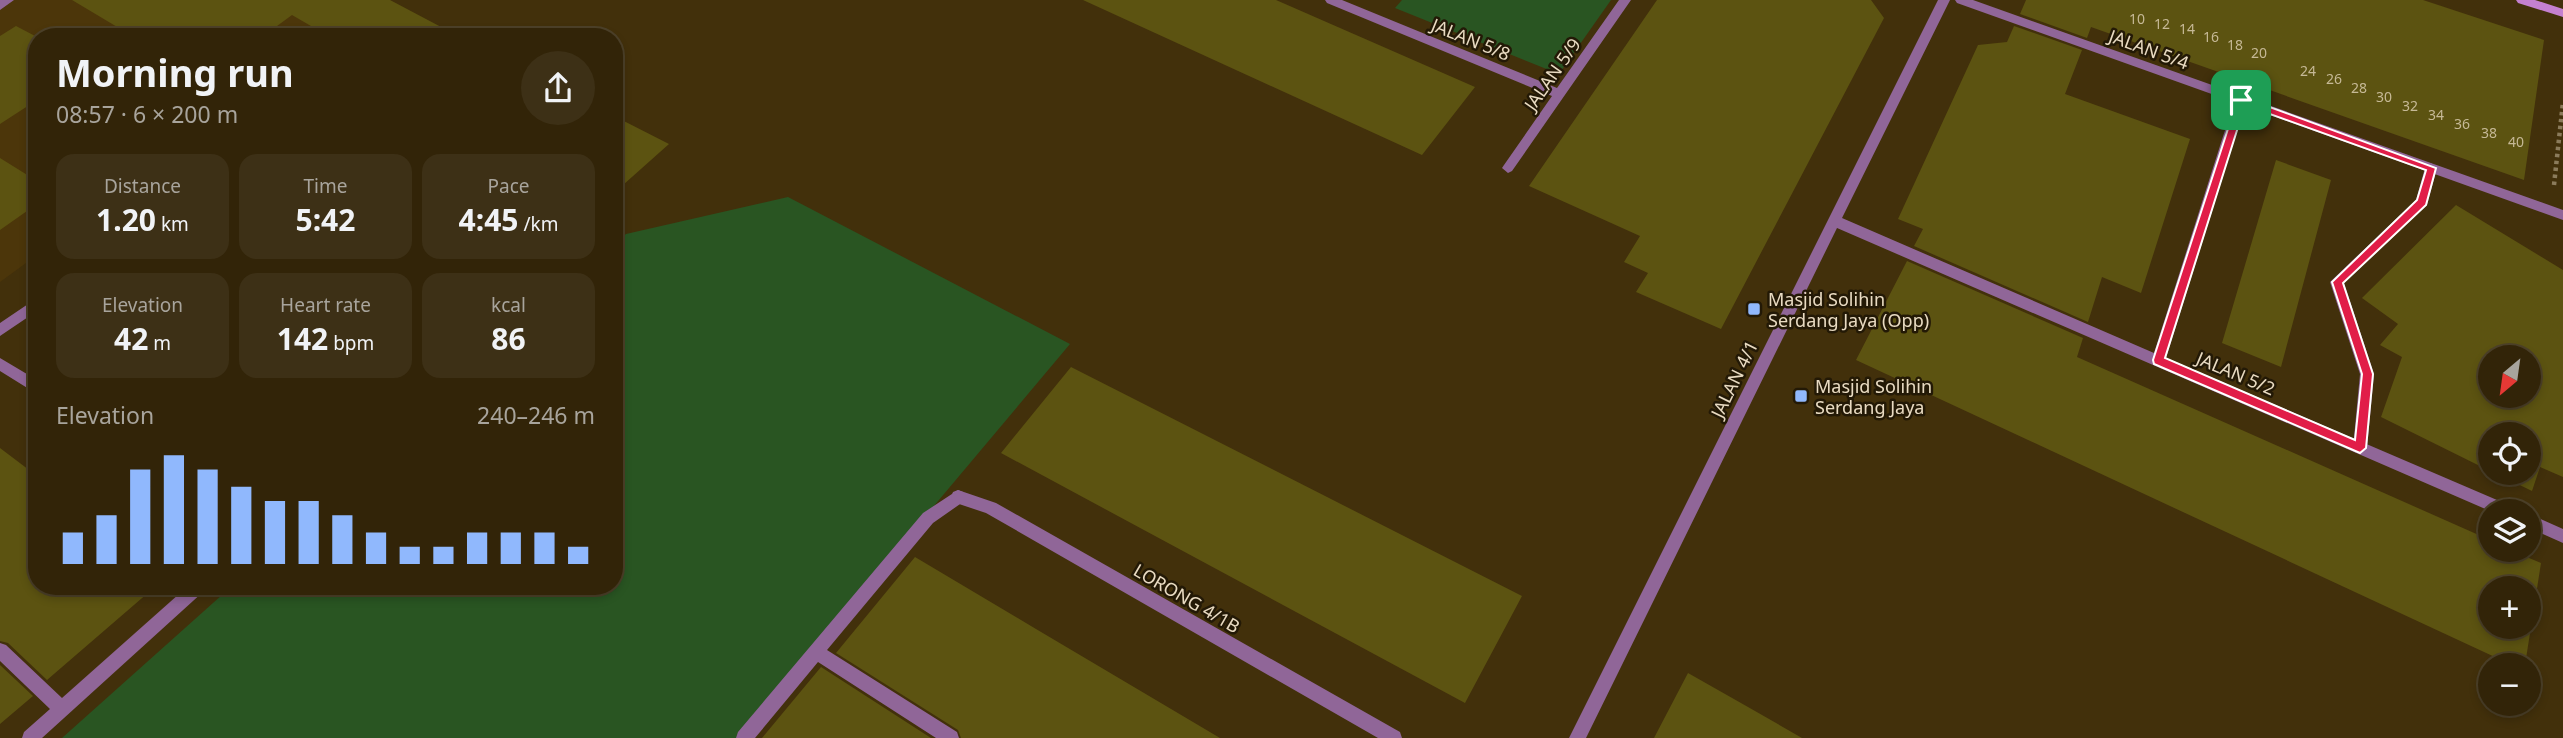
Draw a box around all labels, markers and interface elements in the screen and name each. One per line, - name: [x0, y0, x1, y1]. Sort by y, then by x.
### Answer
- house number: 10: [2129, 9, 2145, 28]
- street label: JALAN 5/8: [1426, 12, 1514, 66]
- house number: 12: [2154, 14, 2170, 33]
- house number: 14: [2179, 19, 2195, 38]
- street label: JALAN 5/4: [2104, 23, 2192, 74]
- house number: 16: [2203, 27, 2219, 46]
- street label: JALAN 5/9: [1517, 33, 1586, 117]
- house number: 18: [2227, 35, 2243, 54]
- house number: 20: [2251, 43, 2267, 62]
- text: Morning run: [56, 46, 294, 98]
- button: share: [521, 51, 595, 125]
- house number: 24: [2300, 61, 2316, 80]
- house number: 26: [2326, 69, 2342, 88]
- pin: [2211, 70, 2271, 130]
- house number: 28: [2351, 78, 2367, 97]
- icon: arrive: [2222, 81, 2260, 119]
- house number: 30: [2376, 87, 2392, 106]
- house number: 32: [2402, 96, 2418, 115]
- text: 08:57 · 6 × 200 m: [56, 98, 238, 130]
- house number: 34: [2428, 105, 2444, 124]
- house number: 36: [2454, 114, 2470, 133]
- house number: 38: [2481, 123, 2497, 142]
- house number: 40: [2508, 132, 2524, 151]
- text: Distance: [104, 173, 181, 199]
- text: Time: [304, 173, 347, 199]
- text: Pace: [488, 173, 530, 199]
- text: 1.20: [96, 199, 156, 240]
- text: 5:42: [296, 199, 355, 240]
- text: 4:45: [459, 199, 519, 240]
- text: km: [156, 211, 189, 237]
- text: /km: [519, 211, 558, 237]
- place label: Masjid Solihin Serdang Jaya (Opp): [1768, 287, 1929, 332]
- text: Elevation: [102, 292, 183, 318]
- text: Heart rate: [280, 292, 371, 318]
- text: kcal: [491, 292, 526, 318]
- marker: Masjid Solihin Serdang Jaya (Opp): [1746, 301, 1762, 317]
- text: 42: [114, 318, 148, 359]
- text: 142: [277, 318, 328, 359]
- text: 86: [491, 318, 526, 359]
- text: m: [148, 330, 171, 356]
- text: bpm: [328, 330, 374, 356]
- street label: JALAN 4/1: [1704, 336, 1763, 423]
- street label: JALAN 5/2: [2191, 345, 2279, 400]
- north arrow: [2478, 345, 2541, 408]
- map controls: [2478, 345, 2541, 716]
- place label: Masjid Solihin Serdang Jaya: [1815, 374, 1932, 419]
- marker: Masjid Solihin Serdang Jaya: [1793, 388, 1809, 404]
- text: Elevation: [56, 399, 154, 431]
- text: 240–246 m: [477, 399, 595, 431]
- button: locate: [2478, 422, 2541, 485]
- button: layers: [2478, 499, 2541, 562]
- street label: LORONG 4/1B: [1130, 558, 1244, 638]
- button: +: [2478, 576, 2541, 639]
- button: −: [2478, 653, 2541, 716]

